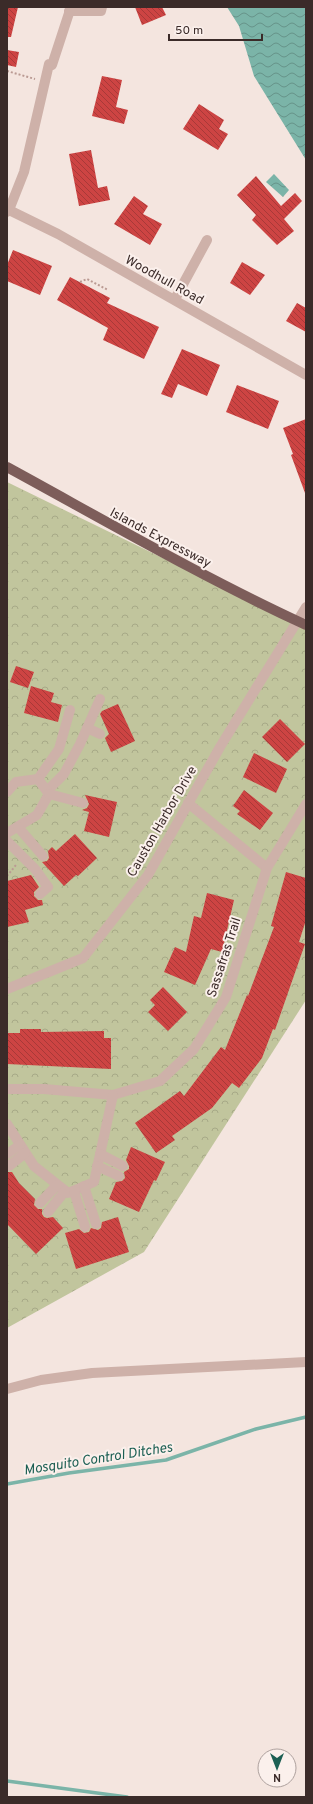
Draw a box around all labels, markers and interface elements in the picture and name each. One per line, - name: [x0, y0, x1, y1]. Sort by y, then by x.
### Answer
- scale bar: [169, 16, 262, 42]
- text: 50 m: [175, 23, 203, 39]
- street label: Woodhull Road: [122, 253, 206, 309]
- street label: Islands Expressway: [107, 505, 213, 572]
- street label: Causton Harbor Drive: [125, 764, 201, 880]
- street label: Sassafras Trail: [204, 916, 245, 1000]
- water label: Mosquito Control Ditches: [23, 1439, 174, 1480]
- north arrow: [257, 1748, 297, 1788]
- text: N: [273, 1770, 281, 1784]

